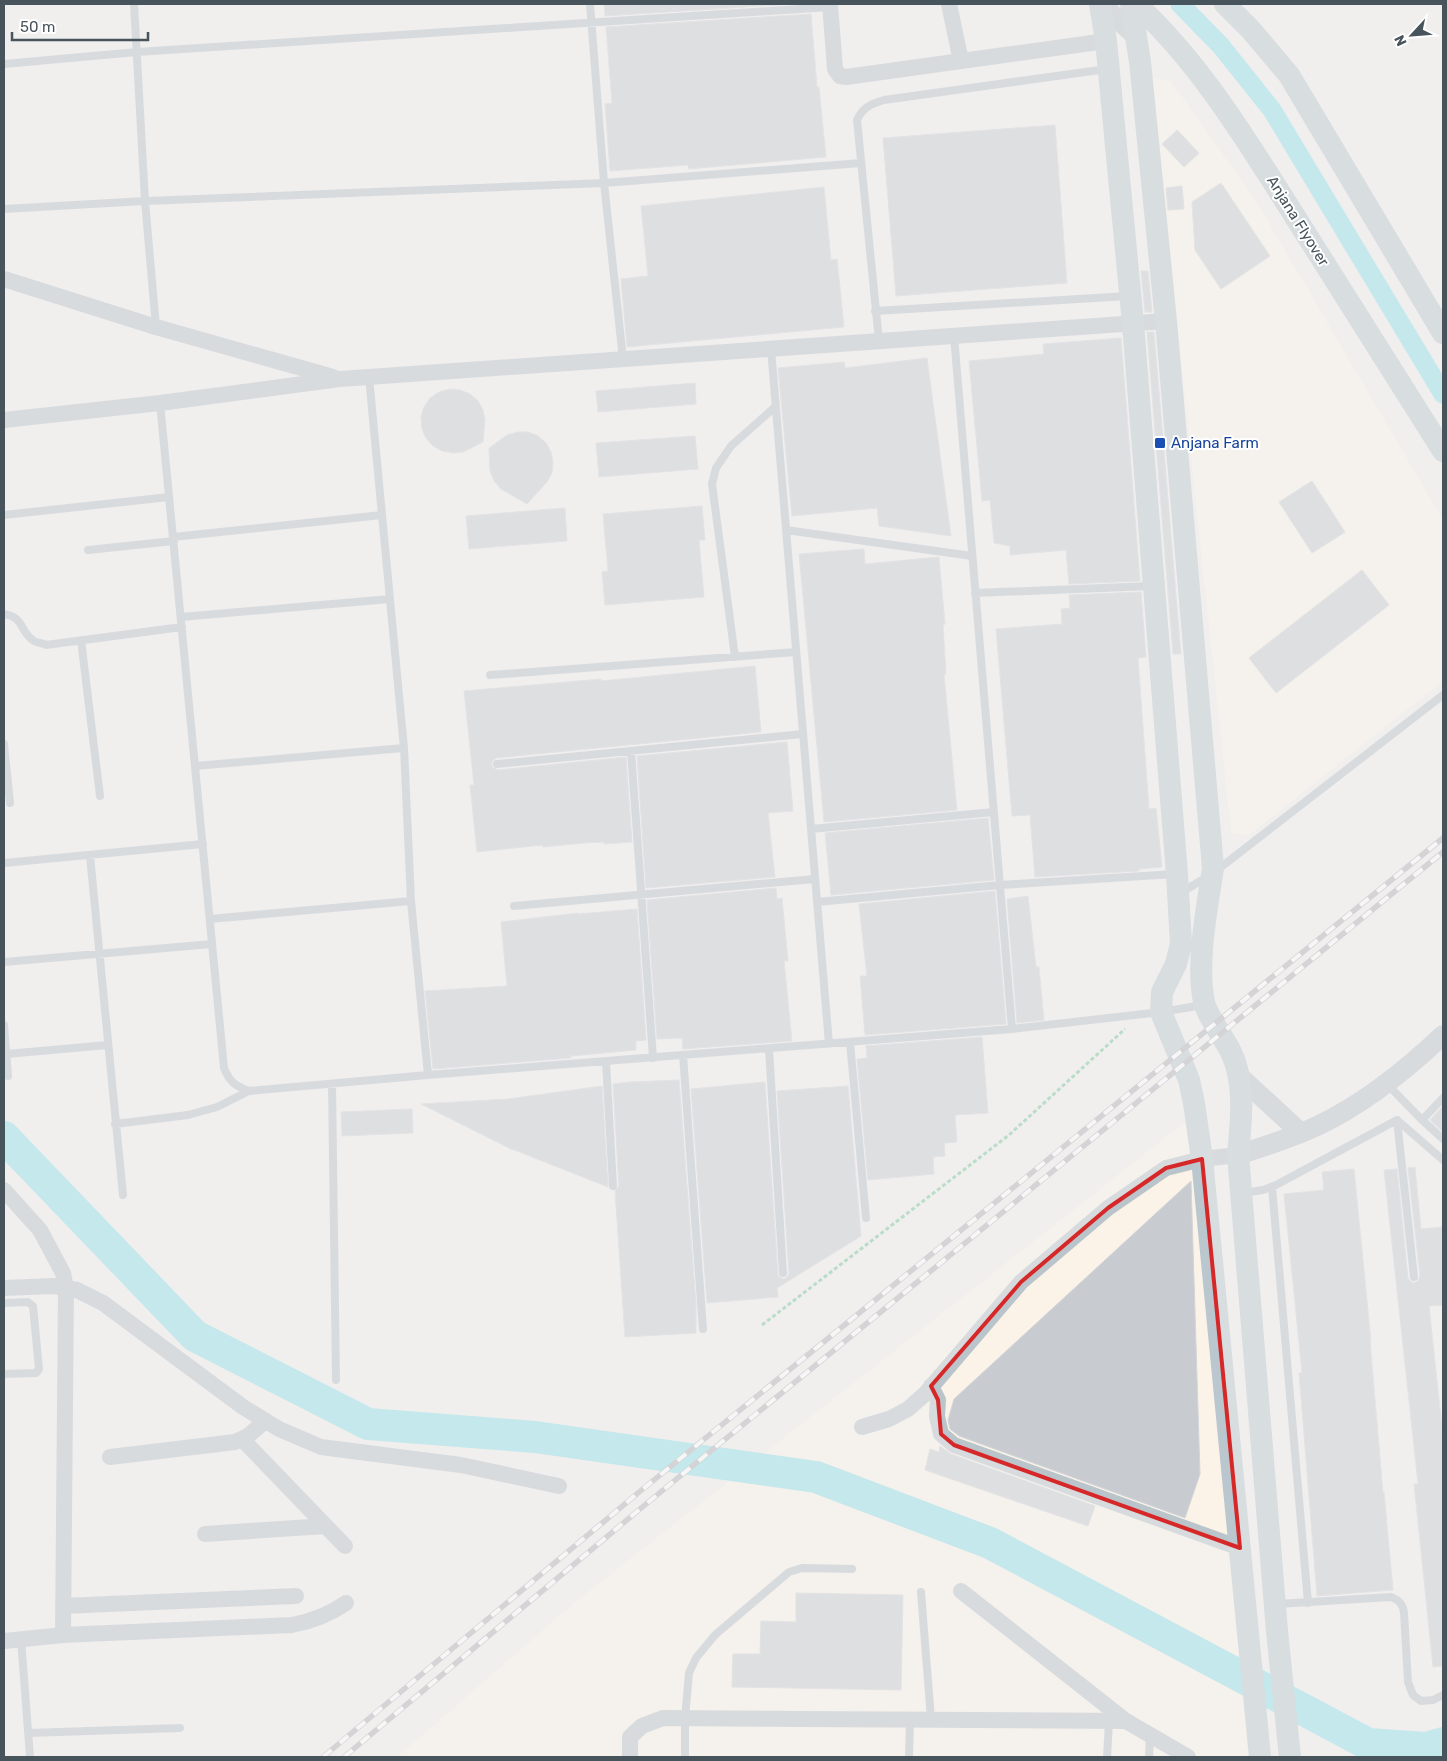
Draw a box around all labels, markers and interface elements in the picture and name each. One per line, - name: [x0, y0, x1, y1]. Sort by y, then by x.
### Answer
- scale bar: [12, 10, 149, 42]
- north arrow: [1387, 10, 1437, 60]
- text: 50 m: [20, 18, 55, 36]
- text: N: [1391, 32, 1411, 49]
- street label: Anjana Flyover: [1263, 172, 1333, 270]
- place label: Anjana Farm: [1171, 434, 1259, 452]
- marker: Anjana Farm: [1153, 436, 1167, 450]

